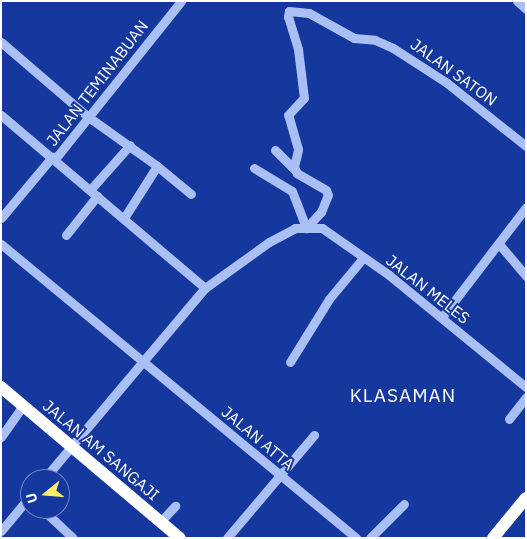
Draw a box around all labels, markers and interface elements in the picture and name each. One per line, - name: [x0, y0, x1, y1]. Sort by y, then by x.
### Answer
- street label: JALAN TEMINABUAN: [42, 16, 152, 150]
- street label: JALAN SATON: [407, 34, 501, 110]
- street label: JALAN MELES: [382, 250, 474, 328]
- district label: KLASAMAN: [349, 385, 457, 407]
- street label: JALAN AM SANGAJI: [39, 396, 163, 504]
- street label: JALAN ATTA: [218, 402, 298, 474]
- north arrow: [20, 469, 70, 519]
- text: U: [22, 491, 42, 505]

